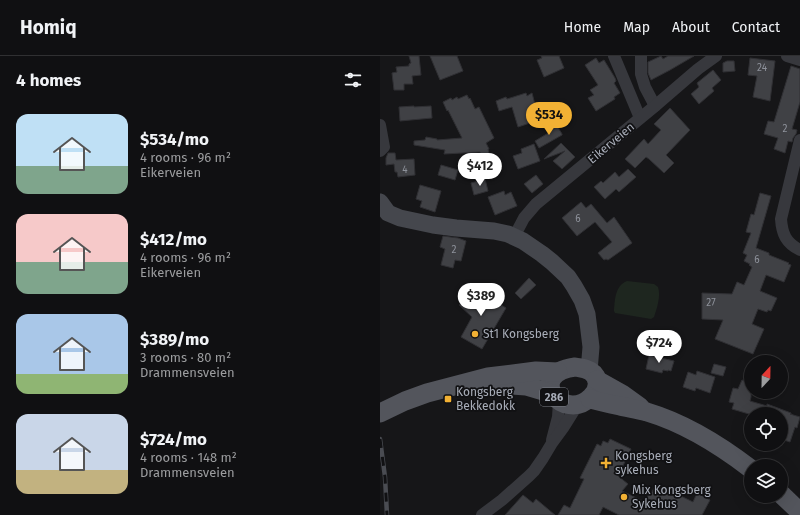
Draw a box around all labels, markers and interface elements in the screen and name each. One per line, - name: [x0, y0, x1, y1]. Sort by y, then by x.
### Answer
- text: Homiq: [20, 16, 77, 39]
- text: Home: [564, 19, 601, 36]
- text: Map: [623, 19, 650, 36]
- text: About: [672, 19, 710, 36]
- text: Contact: [732, 19, 780, 36]
- house number: 24: [757, 62, 768, 74]
- icon: filters: [342, 69, 364, 91]
- text: 4 homes: [16, 70, 81, 91]
- pin: $534: [525, 102, 573, 136]
- text: $534: [535, 107, 563, 122]
- street label: Eikerveien: [585, 120, 637, 166]
- house number: 2: [783, 123, 788, 135]
- text: $534/mo: [140, 129, 209, 150]
- icon: home: [48, 130, 96, 178]
- text: 4 rooms · 96 m²: [140, 150, 231, 165]
- pin: $412: [456, 153, 504, 187]
- text: $412: [467, 158, 493, 173]
- house number: 4: [402, 164, 408, 176]
- text: Eikerveien: [140, 165, 201, 180]
- house number: 6: [575, 213, 581, 225]
- text: $412/mo: [140, 229, 207, 250]
- icon: home: [48, 230, 96, 278]
- house number: 2: [452, 244, 457, 256]
- text: 4 rooms · 96 m²: [140, 250, 231, 265]
- house number: 6: [754, 254, 760, 266]
- text: Eikerveien: [140, 265, 201, 280]
- pin: $389: [457, 283, 505, 317]
- text: $389: [467, 288, 495, 303]
- house number: 27: [706, 297, 716, 309]
- place label: St1 Kongsberg: [483, 327, 560, 341]
- text: $389/mo: [140, 329, 209, 350]
- marker: St1 Kongsberg: [470, 329, 480, 339]
- icon: home: [48, 330, 96, 378]
- pin: $724: [635, 330, 683, 364]
- text: $724: [646, 335, 672, 350]
- text: 3 rooms · 80 m²: [140, 350, 231, 365]
- north arrow: [744, 355, 788, 399]
- map controls: [744, 355, 788, 503]
- text: Drammensveien: [140, 365, 235, 380]
- place label: Kongsberg Bekkedokk: [456, 385, 516, 413]
- road number: 286: [540, 388, 568, 406]
- marker: Kongsberg Bekkedokk: [443, 394, 453, 404]
- button: locate: [744, 407, 788, 451]
- text: $724/mo: [140, 429, 207, 450]
- icon: home: [48, 430, 96, 478]
- place label: Kongsberg sykehus: [615, 449, 673, 477]
- text: 4 rooms · 148 m²: [140, 450, 237, 465]
- marker: Kongsberg sykehus: [600, 457, 612, 469]
- button: layers: [744, 459, 788, 503]
- text: Drammensveien: [140, 465, 235, 480]
- place label: Mix Kongsberg Sykehus: [632, 483, 712, 511]
- marker: Mix Kongsberg Sykehus: [619, 492, 629, 502]

